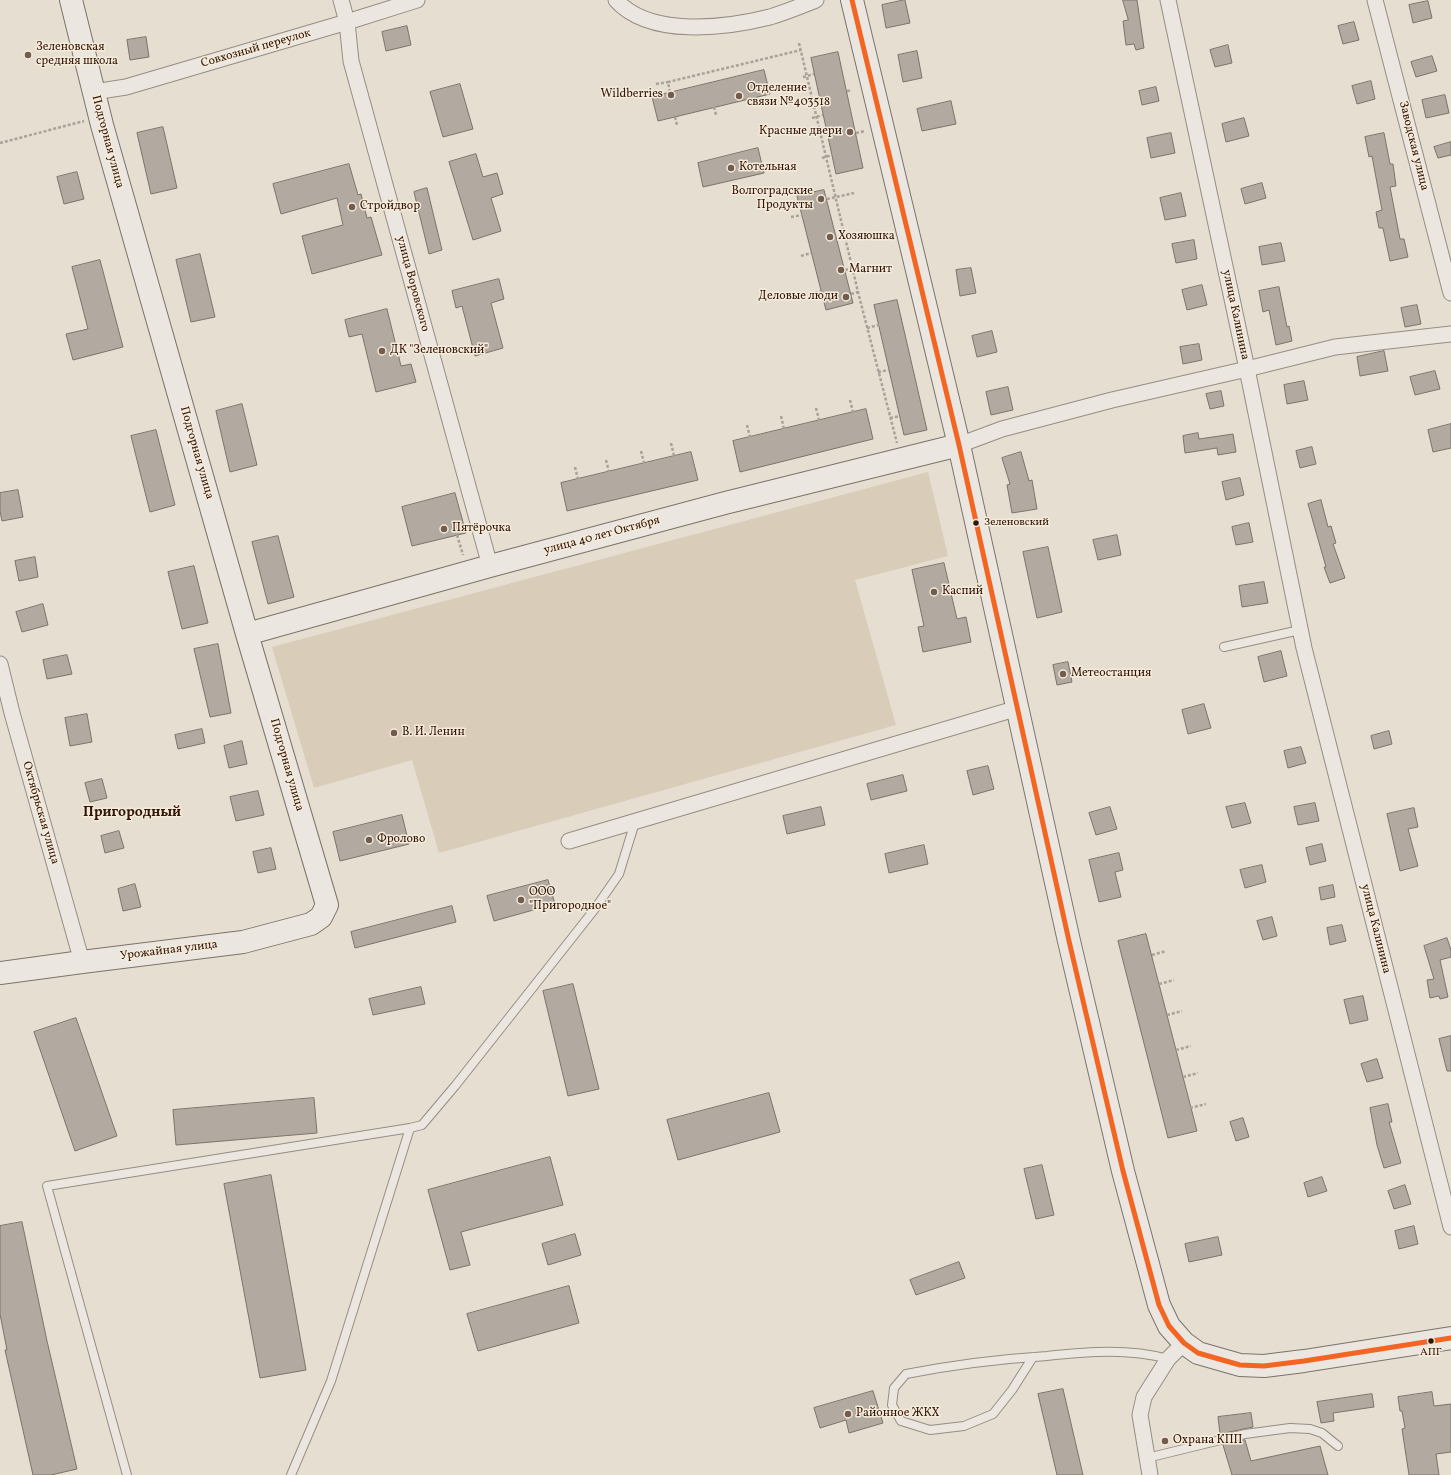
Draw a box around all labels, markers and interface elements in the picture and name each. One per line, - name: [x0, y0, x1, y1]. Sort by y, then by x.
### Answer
- street label: Совхозный переулок: [199, 26, 313, 72]
- place label: Зеленовская средняя школа: [36, 41, 118, 69]
- marker: Зеленовская средняя школа: [23, 50, 33, 60]
- place label: Отделение связи №403518: [747, 82, 830, 110]
- place label: Wildberries: [601, 88, 663, 102]
- marker: Wildberries: [666, 90, 676, 100]
- marker: Отделение связи №403518: [734, 91, 744, 101]
- street label: Подгорная улица: [88, 94, 126, 190]
- street label: Заводская улица: [1395, 100, 1431, 192]
- place label: Красные двери: [759, 125, 842, 139]
- marker: Красные двери: [845, 127, 855, 137]
- place label: Котельная: [739, 161, 797, 175]
- marker: Котельная: [726, 163, 736, 173]
- place label: Волгоградские Продукты: [731, 185, 813, 213]
- marker: Волгоградские Продукты: [816, 194, 826, 204]
- place label: Стройдвор: [360, 200, 420, 214]
- marker: Стройдвор: [347, 202, 357, 212]
- place label: Хозяюшка: [838, 230, 895, 244]
- marker: Хозяюшка: [825, 232, 835, 242]
- street label: улица Воровского: [392, 235, 432, 333]
- place label: Магнит: [849, 263, 892, 277]
- marker: Магнит: [836, 265, 846, 275]
- street label: улица Калинина: [1218, 269, 1252, 361]
- place label: Деловые люди: [758, 290, 838, 304]
- marker: Деловые люди: [841, 292, 851, 302]
- place label: ДК "Зеленовский": [390, 344, 488, 358]
- marker: ДК "Зеленовский": [377, 346, 387, 356]
- street label: Подгорная улица: [176, 405, 216, 501]
- street label: улица 40 лет Октября: [542, 514, 662, 558]
- place label: Зеленовский: [984, 516, 1049, 530]
- marker: Зеленовский: [971, 518, 981, 528]
- place label: Пятёрочка: [452, 522, 511, 536]
- marker: Пятёрочка: [439, 524, 449, 534]
- place label: Каспий: [942, 585, 983, 599]
- marker: Каспий: [929, 587, 939, 597]
- place label: Метеостанция: [1071, 667, 1151, 681]
- marker: Метеостанция: [1058, 669, 1068, 679]
- street label: Подгорная улица: [266, 717, 306, 813]
- place label: В. И. Ленин: [402, 726, 465, 740]
- marker: В. И. Ленин: [389, 728, 399, 738]
- street label: Октябрьская улица: [18, 760, 62, 866]
- district label: Пригородный: [83, 805, 181, 821]
- place label: Фролово: [377, 833, 425, 847]
- marker: Фролово: [364, 835, 374, 845]
- street label: улица Калинина: [1357, 883, 1393, 975]
- place label: ООО "Пригородное": [529, 886, 611, 914]
- marker: ООО "Пригородное": [516, 895, 526, 905]
- street label: Урожайная улица: [119, 938, 219, 964]
- marker: АПГ: [1426, 1336, 1436, 1346]
- place label: АПГ: [1420, 1346, 1442, 1360]
- place label: Районное ЖКХ: [856, 1407, 940, 1421]
- marker: Районное ЖКХ: [843, 1409, 853, 1419]
- place label: Охрана КПП: [1173, 1434, 1243, 1448]
- marker: Охрана КПП: [1160, 1436, 1170, 1446]

